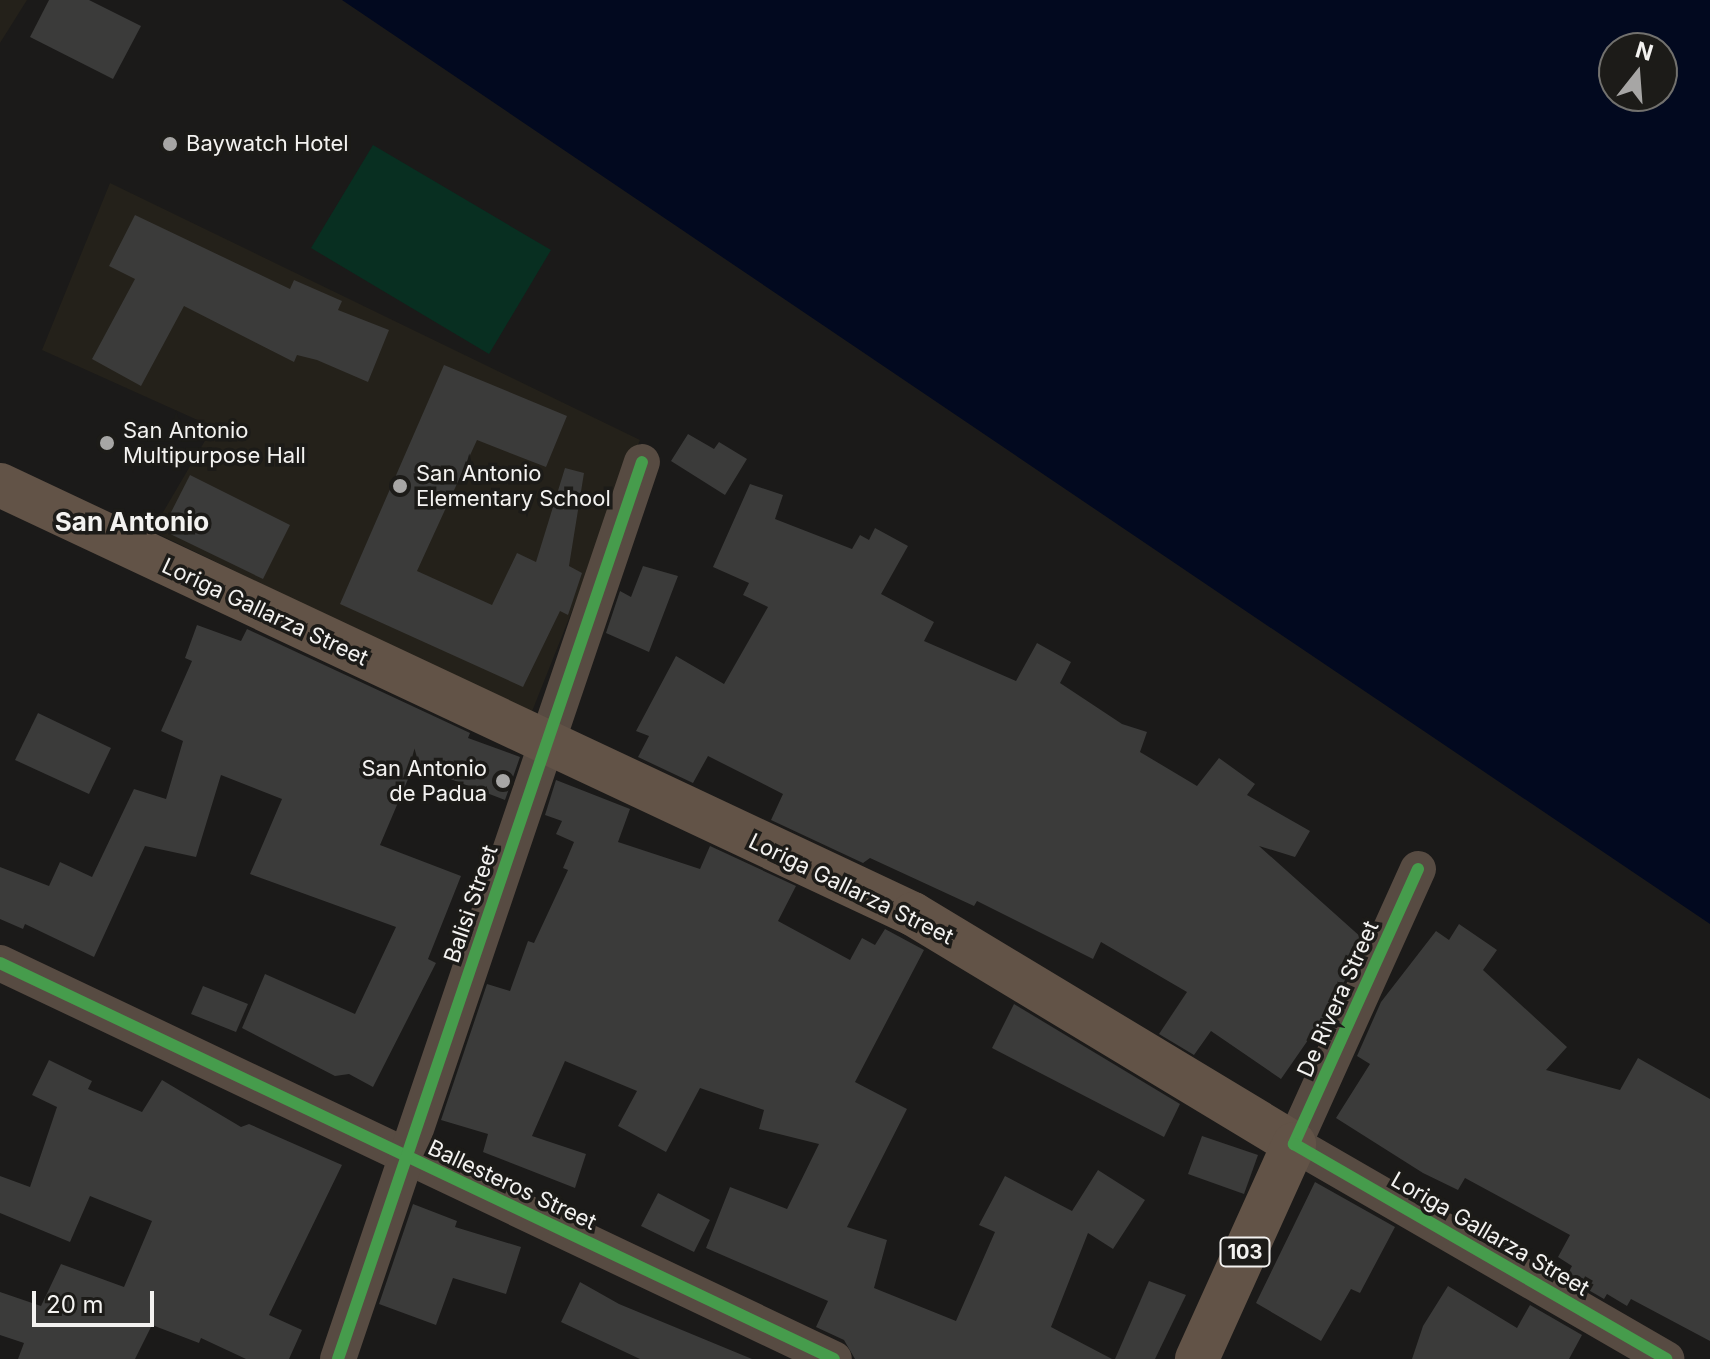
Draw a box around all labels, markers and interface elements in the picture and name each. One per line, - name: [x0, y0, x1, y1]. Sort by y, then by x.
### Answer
- north arrow: [1598, 32, 1678, 112]
- text: N: [1633, 36, 1656, 66]
- place label: Baywatch Hotel: [186, 131, 349, 157]
- marker: Baywatch Hotel: [161, 135, 179, 153]
- place label: San Antonio Multipurpose Hall: [123, 417, 306, 468]
- marker: San Antonio Multipurpose Hall: [98, 434, 116, 452]
- place label: San Antonio Elementary School: [416, 460, 611, 512]
- marker: San Antonio Elementary School: [391, 477, 409, 495]
- district label: San Antonio: [55, 506, 209, 538]
- street label: Loriga Gallarza Street: [158, 553, 372, 671]
- place label: San Antonio de Padua: [361, 755, 487, 806]
- marker: San Antonio de Padua: [494, 772, 512, 790]
- street label: Loriga Gallarza Street: [744, 828, 958, 950]
- street label: Balisi Street: [439, 842, 503, 966]
- street label: De Rivera Street: [1292, 917, 1384, 1081]
- street label: Ballesteros Street: [424, 1134, 600, 1236]
- street label: Loriga Gallarza Street: [1386, 1166, 1594, 1302]
- road number: 103: [1219, 1236, 1271, 1268]
- scale bar: [36, 1275, 158, 1325]
- text: 20 m: [46, 1290, 104, 1319]

